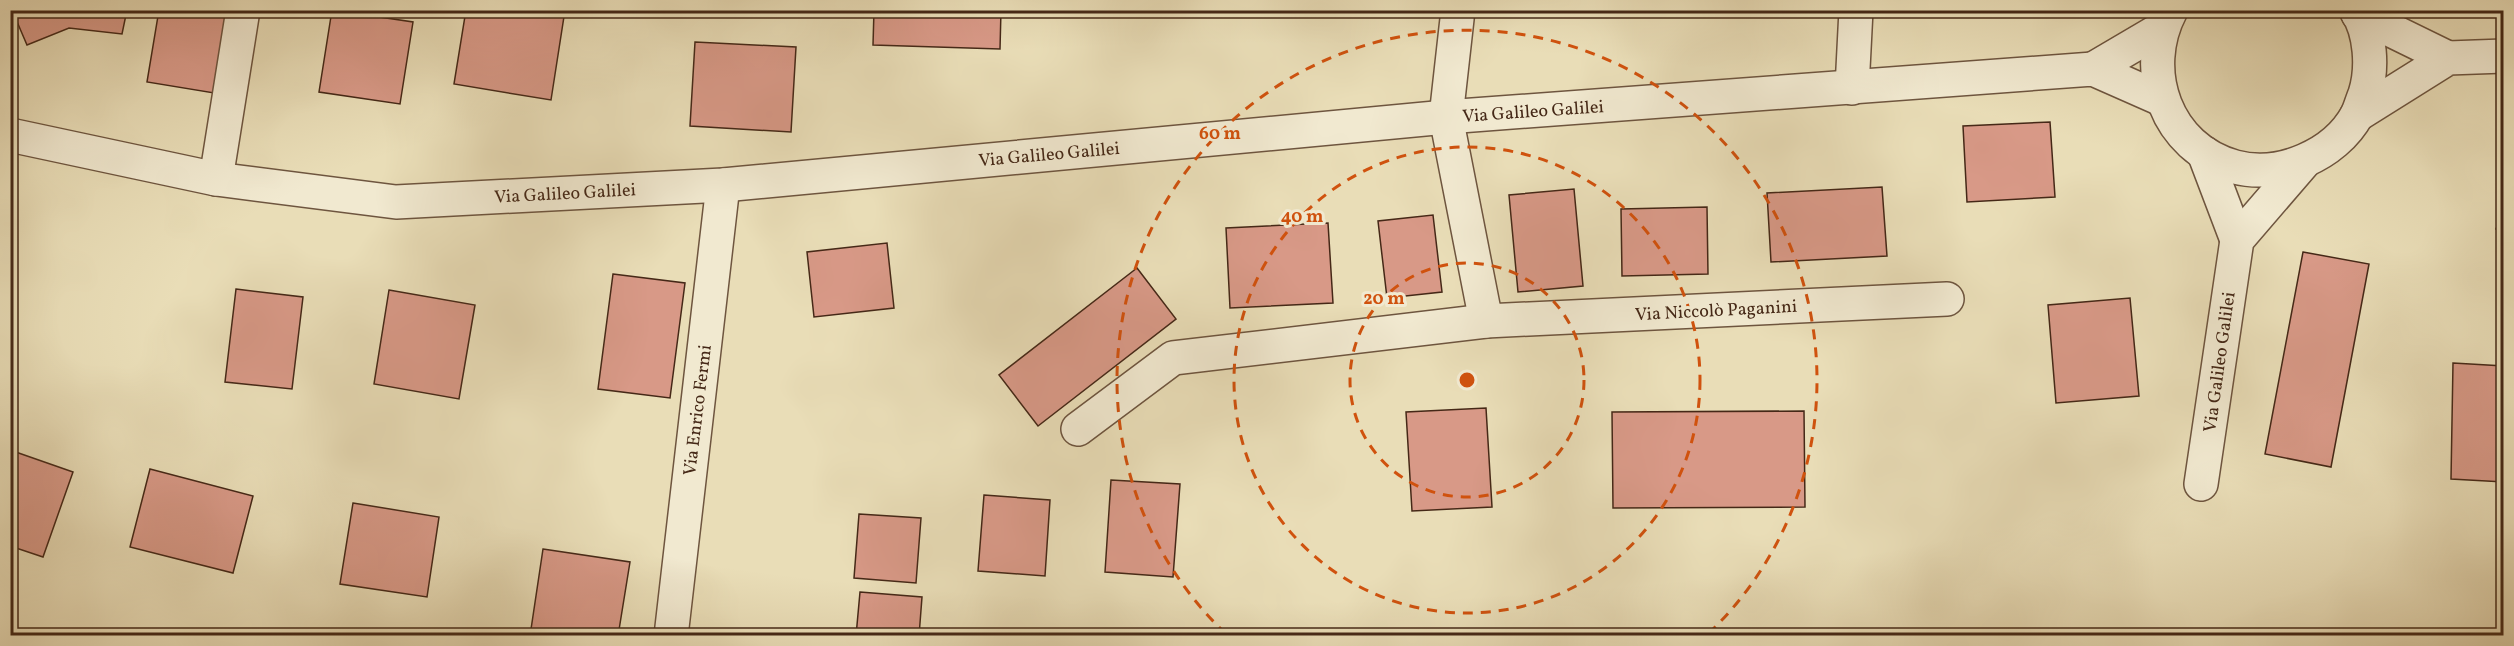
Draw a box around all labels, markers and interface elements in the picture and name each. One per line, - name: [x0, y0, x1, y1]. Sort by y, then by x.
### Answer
- street label: Via Galileo Galilei: [1462, 95, 1605, 130]
- text: 60 m: [1199, 122, 1241, 147]
- street label: Via Galileo Galilei: [977, 137, 1121, 174]
- street label: Via Galileo Galilei: [494, 178, 636, 211]
- text: 40 m: [1281, 205, 1323, 230]
- text: 20 m: [1363, 287, 1405, 312]
- street label: Via Galileo Galilei: [2198, 290, 2243, 434]
- street label: Via Niccolò Paganini: [1634, 295, 1798, 328]
- street label: Via Enrico Fermi: [678, 343, 719, 477]
- centre of rings: [1457, 370, 1477, 390]

